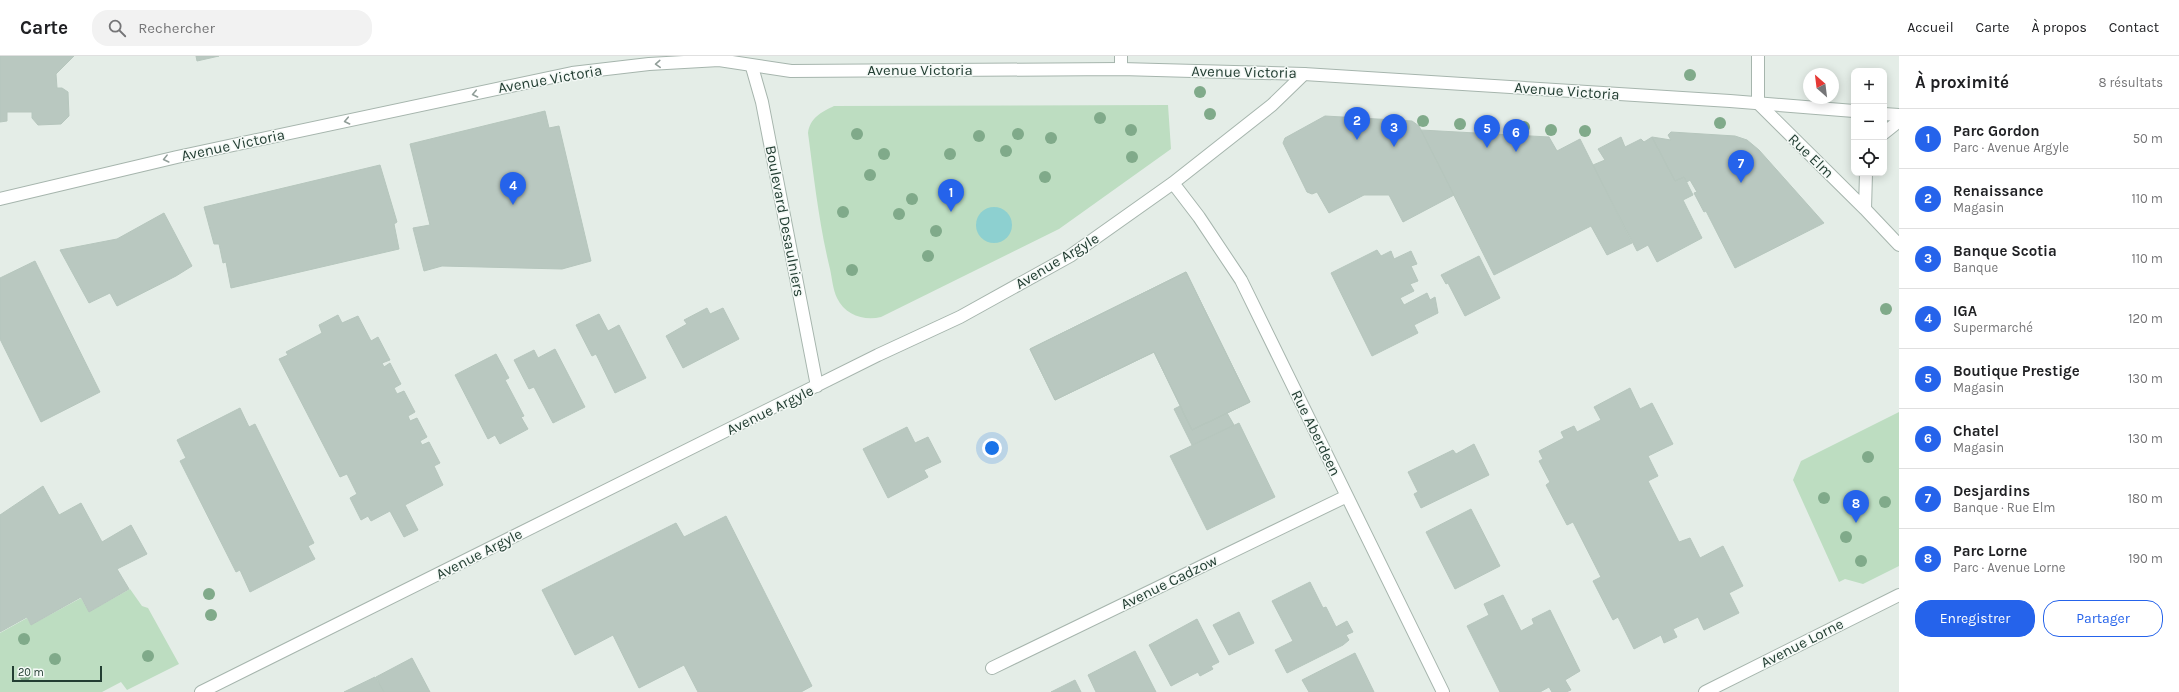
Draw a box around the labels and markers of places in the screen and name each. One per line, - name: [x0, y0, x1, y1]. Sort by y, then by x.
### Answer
- pin: 2: [1344, 107, 1370, 140]
- pin: 3: [1381, 114, 1407, 147]
- pin: 5: [1474, 115, 1500, 148]
- pin: 6: [1503, 119, 1529, 152]
- pin: 7: [1728, 150, 1754, 183]
- pin: 4: [500, 172, 526, 205]
- pin: 1: [938, 179, 964, 212]
- pin: 8: [1843, 490, 1869, 523]

